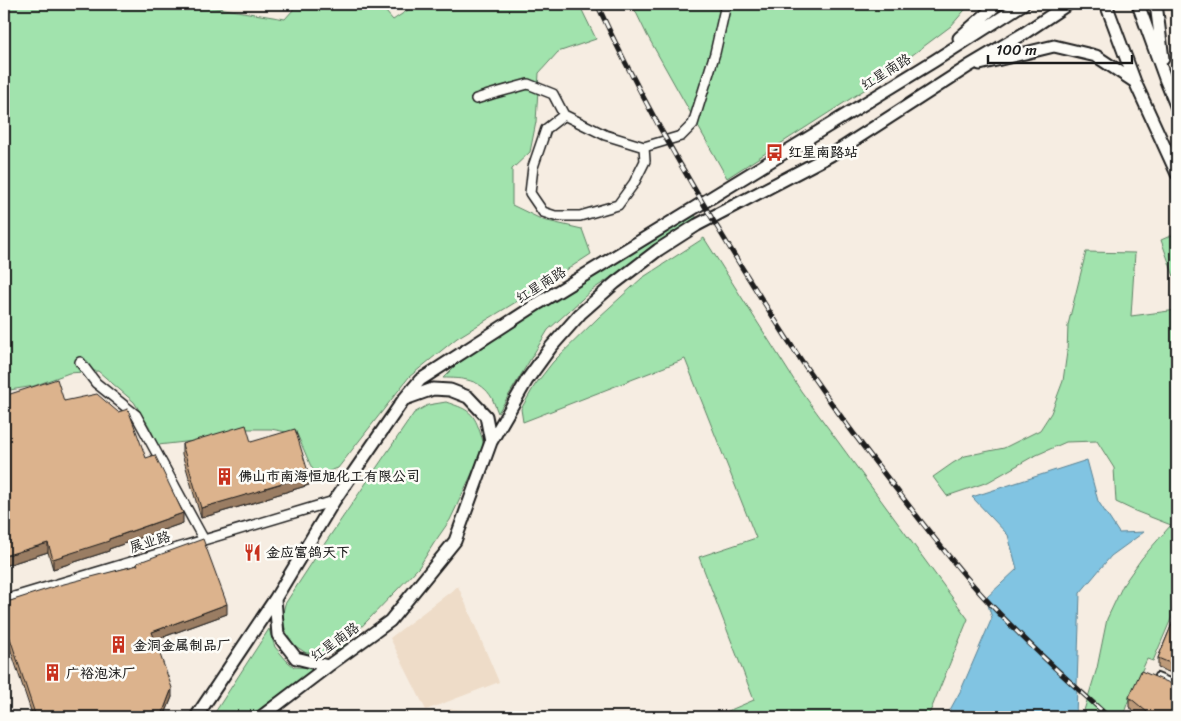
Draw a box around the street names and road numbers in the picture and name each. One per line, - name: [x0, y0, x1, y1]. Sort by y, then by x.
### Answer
- street label: 红星南路: [856, 47, 916, 97]
- street label: 红星南路: [511, 260, 571, 310]
- street label: 展业路: [126, 524, 174, 560]
- street label: 红星南路: [305, 615, 365, 669]

